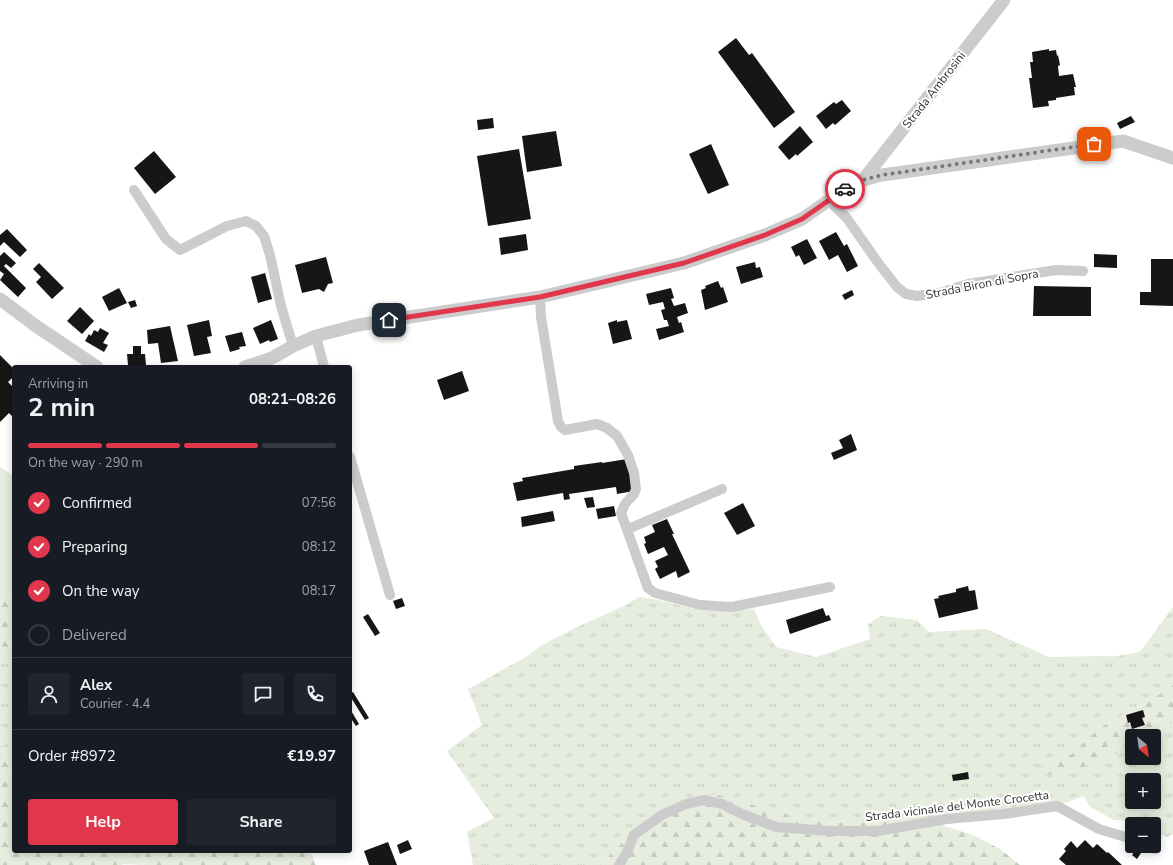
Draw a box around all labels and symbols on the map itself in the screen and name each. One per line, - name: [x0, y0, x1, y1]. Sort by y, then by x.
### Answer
- street label: Strada Ambrosini: [899, 48, 969, 132]
- pin: [1077, 127, 1111, 161]
- courier: [825, 169, 865, 209]
- street label: Strada Biron di Sopra: [924, 265, 1040, 303]
- pin: [372, 303, 406, 337]
- north arrow: [1125, 729, 1161, 765]
- street label: Strada vicinale del Monte Crocetta: [864, 787, 1050, 825]

